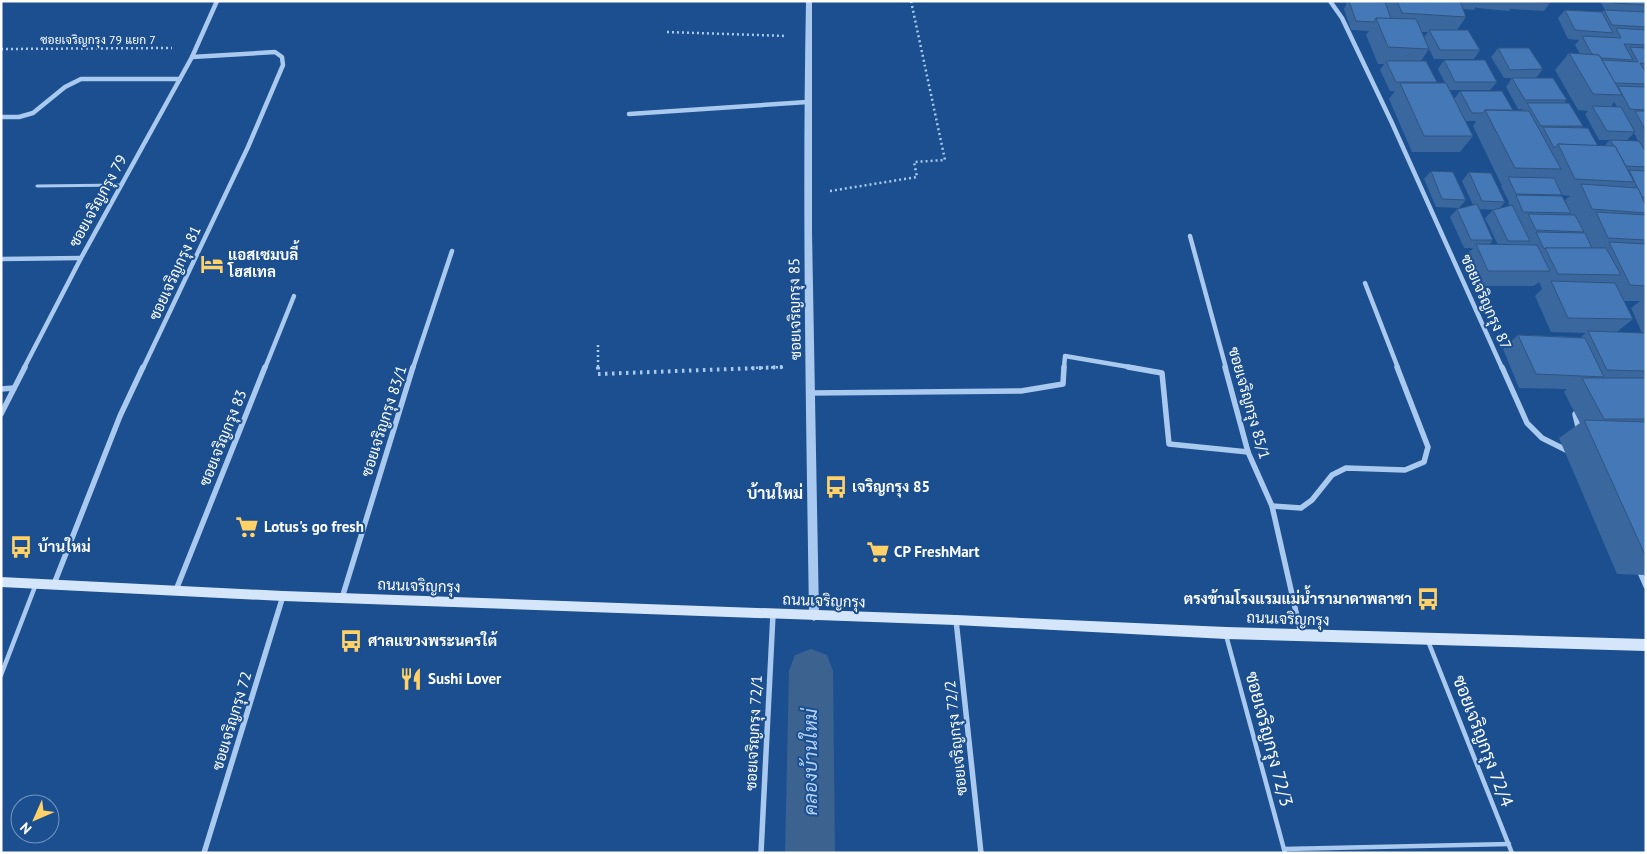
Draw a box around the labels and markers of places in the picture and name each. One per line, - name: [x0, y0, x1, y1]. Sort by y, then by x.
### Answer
- place label: แอสเซมบลี้ โฮสเทล: [227, 240, 300, 281]
- hotel icon: แอสเซมบลี้ โฮสเทล: [199, 251, 225, 277]
- bus stop icon: เจริญกรุง 85: [823, 474, 849, 500]
- place label: เจริญกรุง 85: [852, 477, 930, 498]
- supermarket icon: Lotus's go fresh: [234, 514, 260, 540]
- place label: Lotus's go fresh: [264, 517, 364, 536]
- bus stop icon: บ้านใหม่: [8, 534, 34, 560]
- place label: บ้านใหม่: [38, 537, 91, 556]
- supermarket icon: CP FreshMart: [865, 539, 891, 565]
- place label: CP FreshMart: [894, 542, 980, 561]
- place label: ตรงข้ามโรงแรมแม่น้ำรามาดาพลาซา: [1184, 585, 1412, 608]
- bus stop icon: ตรงข้ามโรงแรมแม่น้ำรามาดาพลาซา: [1415, 586, 1441, 612]
- bus stop icon: ศาลแขวงพระนครใต้: [338, 628, 364, 654]
- place label: ศาลแขวงพระนครใต้: [368, 631, 498, 650]
- restaurant icon: Sushi Lover: [398, 666, 424, 692]
- place label: Sushi Lover: [428, 669, 502, 688]

